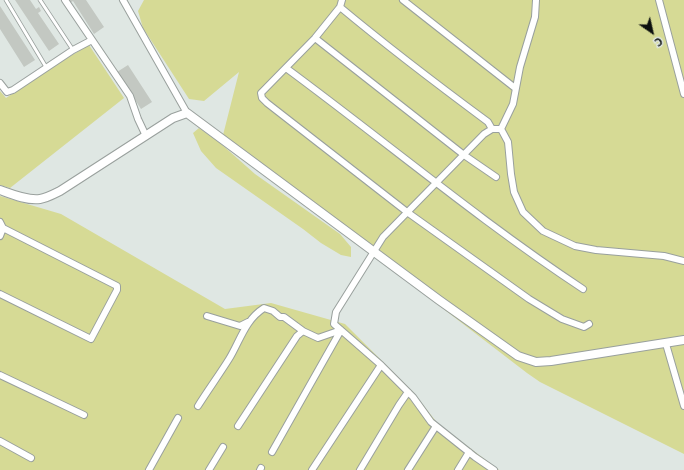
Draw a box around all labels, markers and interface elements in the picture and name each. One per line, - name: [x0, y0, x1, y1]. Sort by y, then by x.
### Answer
- north arrow: [632, 12, 672, 52]
- text: С: [652, 34, 666, 51]

